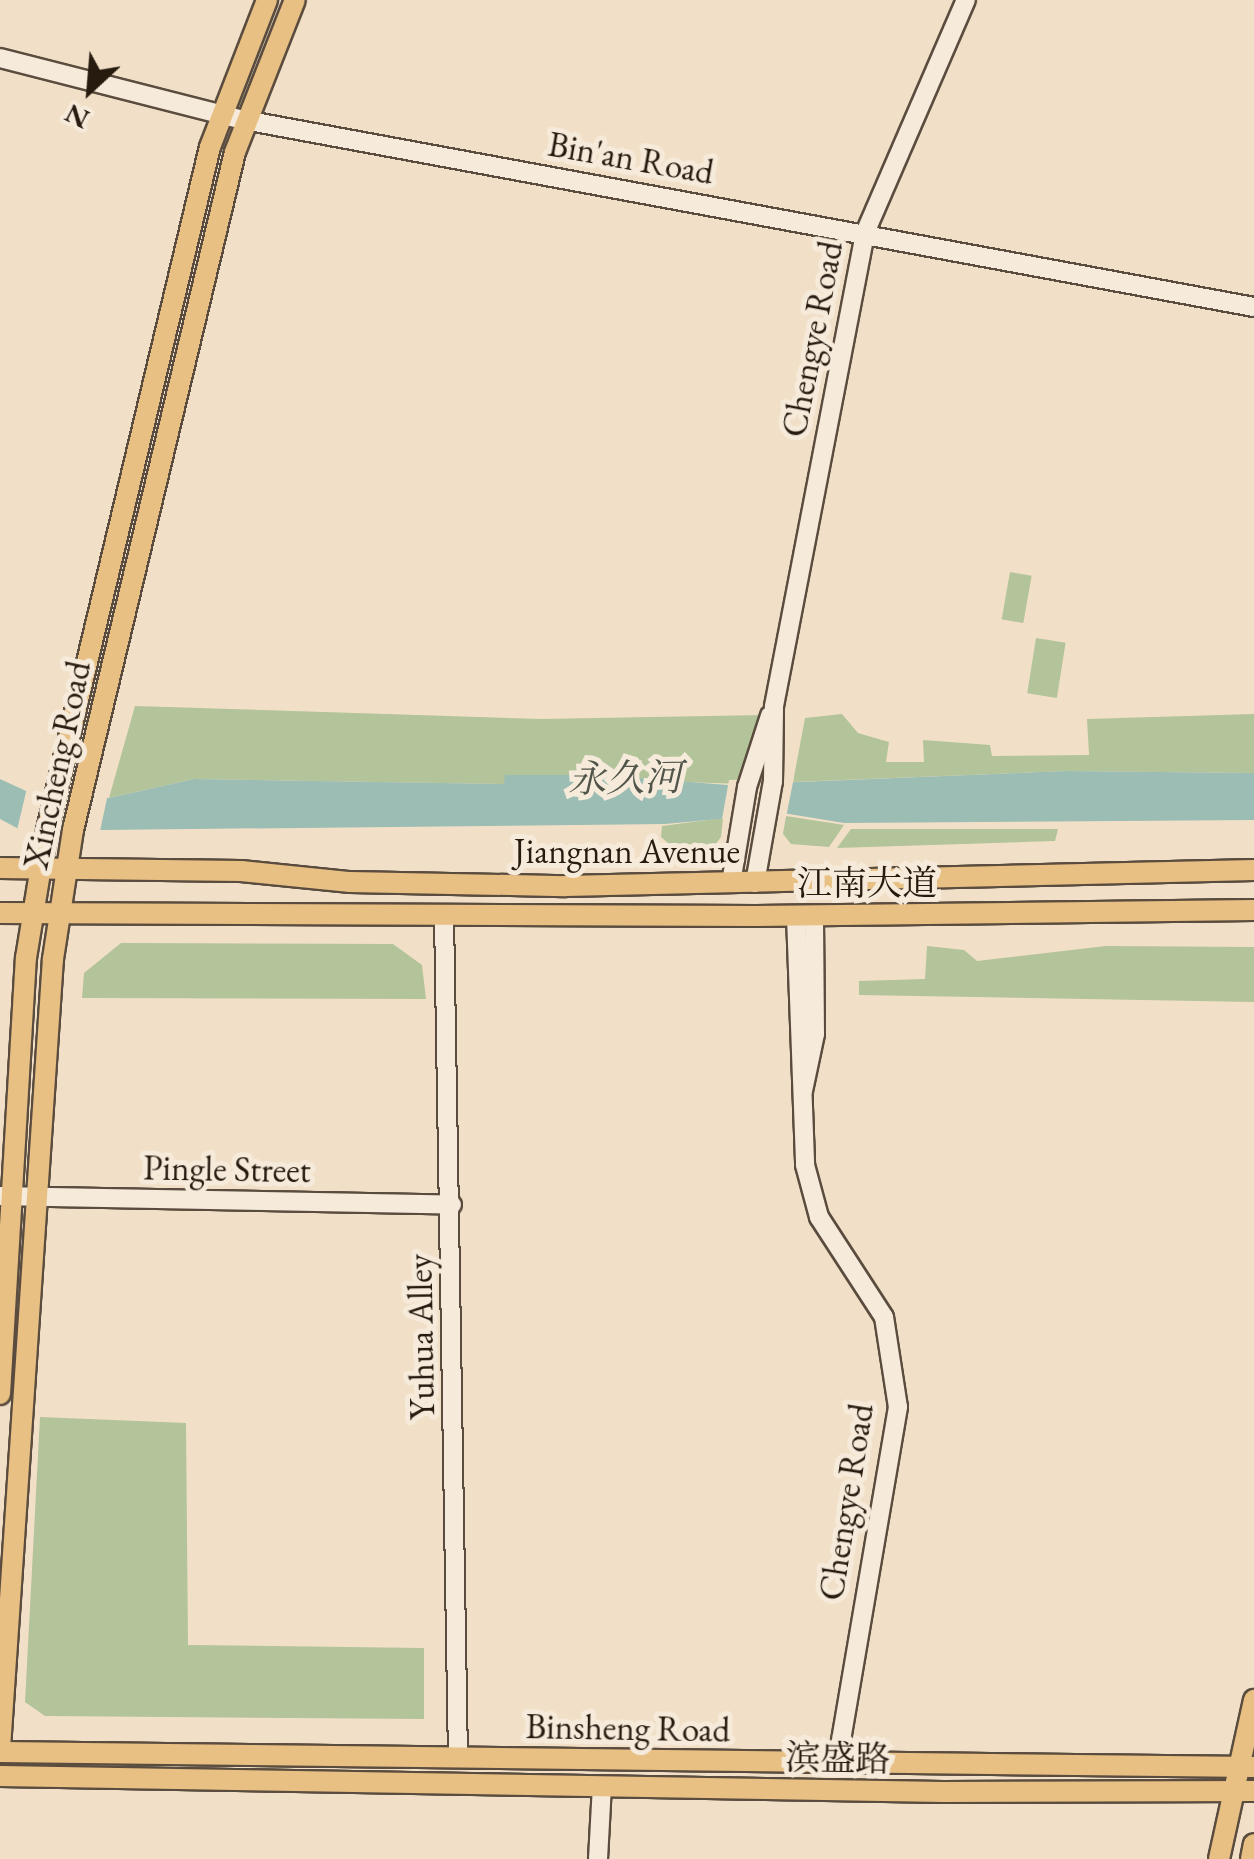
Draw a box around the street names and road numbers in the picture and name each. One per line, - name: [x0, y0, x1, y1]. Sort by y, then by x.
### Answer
- street label: Bin'an Road: [545, 123, 717, 193]
- street label: Chengye Road: [772, 238, 852, 440]
- street label: Xincheng Road: [14, 657, 100, 873]
- street label: Jiangnan Avenue: [514, 830, 740, 872]
- street label: 江南大道: [797, 862, 937, 904]
- street label: Pingle Street: [143, 1147, 311, 1191]
- street label: Yuhua Alley: [399, 1254, 443, 1420]
- street label: Chengye Road: [810, 1401, 882, 1603]
- street label: Binsheng Road: [525, 1705, 731, 1751]
- street label: 滨盛路: [785, 1736, 891, 1780]

